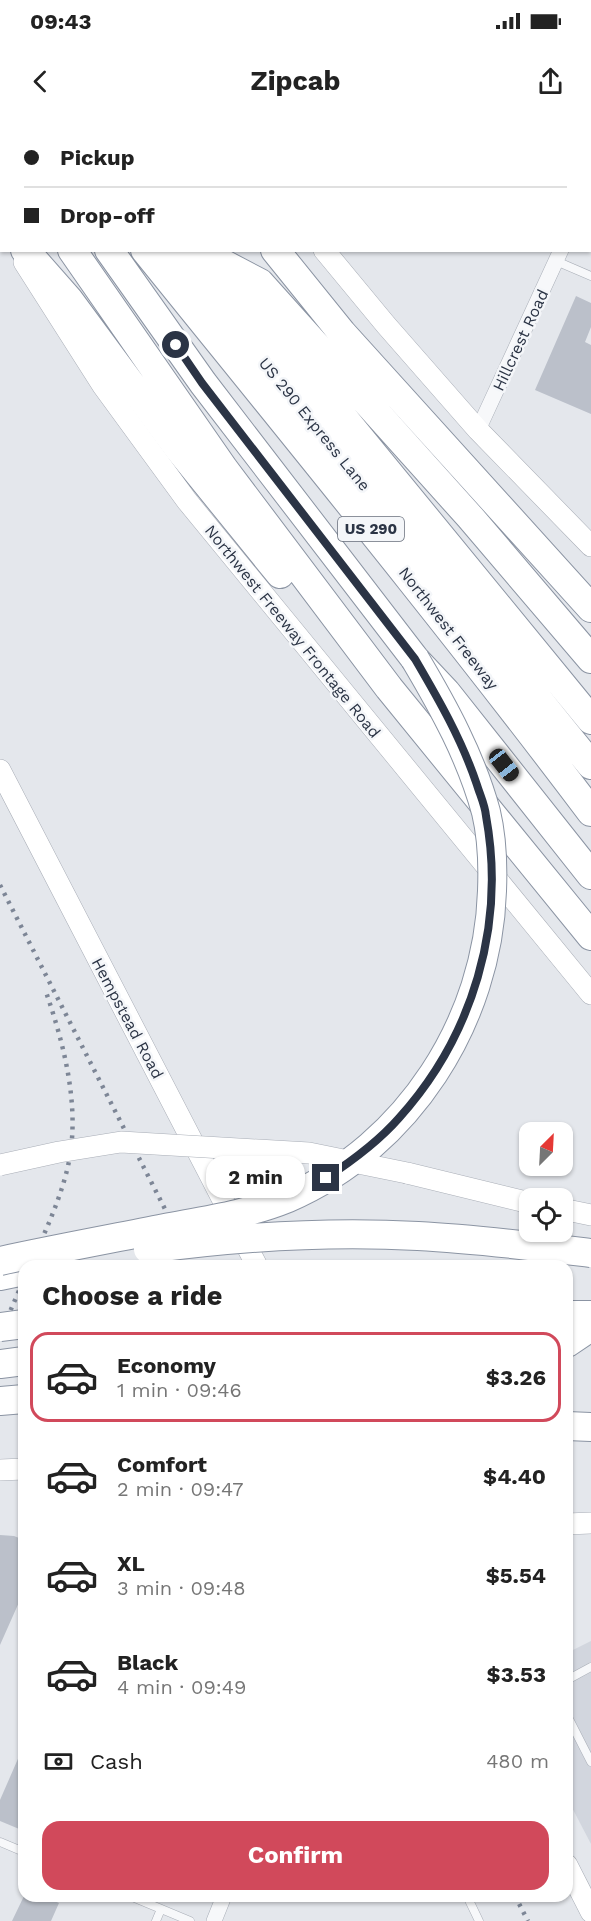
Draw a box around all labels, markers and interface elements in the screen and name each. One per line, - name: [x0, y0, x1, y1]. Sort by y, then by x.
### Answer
- text: 09:43: [30, 9, 92, 34]
- icon: back: [24, 65, 57, 98]
- text: Zipcab: [251, 65, 340, 97]
- icon: share: [534, 65, 567, 98]
- text: Pickup: [60, 145, 135, 170]
- text: Drop-off: [60, 203, 155, 228]
- street label: Hillcrest Road: [489, 286, 552, 394]
- route start: [162, 331, 189, 358]
- street label: US 290 Express Lane: [255, 354, 374, 495]
- road number: US 290: [338, 517, 404, 541]
- street label: Northwest Freeway Frontage Road: [201, 521, 384, 742]
- street label: Northwest Freeway: [395, 563, 503, 694]
- car: [486, 745, 522, 785]
- street label: Hempstead Road: [88, 955, 167, 1082]
- north arrow: [519, 1122, 573, 1176]
- map controls: [519, 1122, 573, 1242]
- callout: 2 min: [206, 1157, 305, 1199]
- route end: [312, 1164, 339, 1191]
- text: 2 min: [228, 1165, 283, 1189]
- button: locate: [519, 1188, 573, 1242]
- text: Choose a ride: [42, 1280, 222, 1312]
- icon: car: [45, 1350, 99, 1404]
- text: Economy: [117, 1353, 216, 1378]
- text: $3.26: [486, 1365, 546, 1390]
- text: 1 min · 09:46: [117, 1378, 242, 1402]
- icon: car: [45, 1449, 99, 1503]
- text: Comfort: [117, 1452, 207, 1477]
- text: $4.40: [483, 1464, 546, 1489]
- text: 2 min · 09:47: [117, 1477, 244, 1501]
- icon: car: [45, 1548, 99, 1602]
- text: XL: [117, 1551, 145, 1576]
- text: $5.54: [486, 1563, 546, 1588]
- text: 3 min · 09:48: [117, 1576, 246, 1600]
- icon: car: [45, 1647, 99, 1701]
- text: Black: [117, 1650, 178, 1675]
- text: $3.53: [487, 1662, 546, 1687]
- text: 4 min · 09:49: [117, 1675, 246, 1699]
- icon: cash: [42, 1745, 75, 1778]
- text: Cash: [90, 1749, 143, 1774]
- text: 480 m: [486, 1749, 549, 1773]
- button: Confirm: [42, 1821, 549, 1890]

